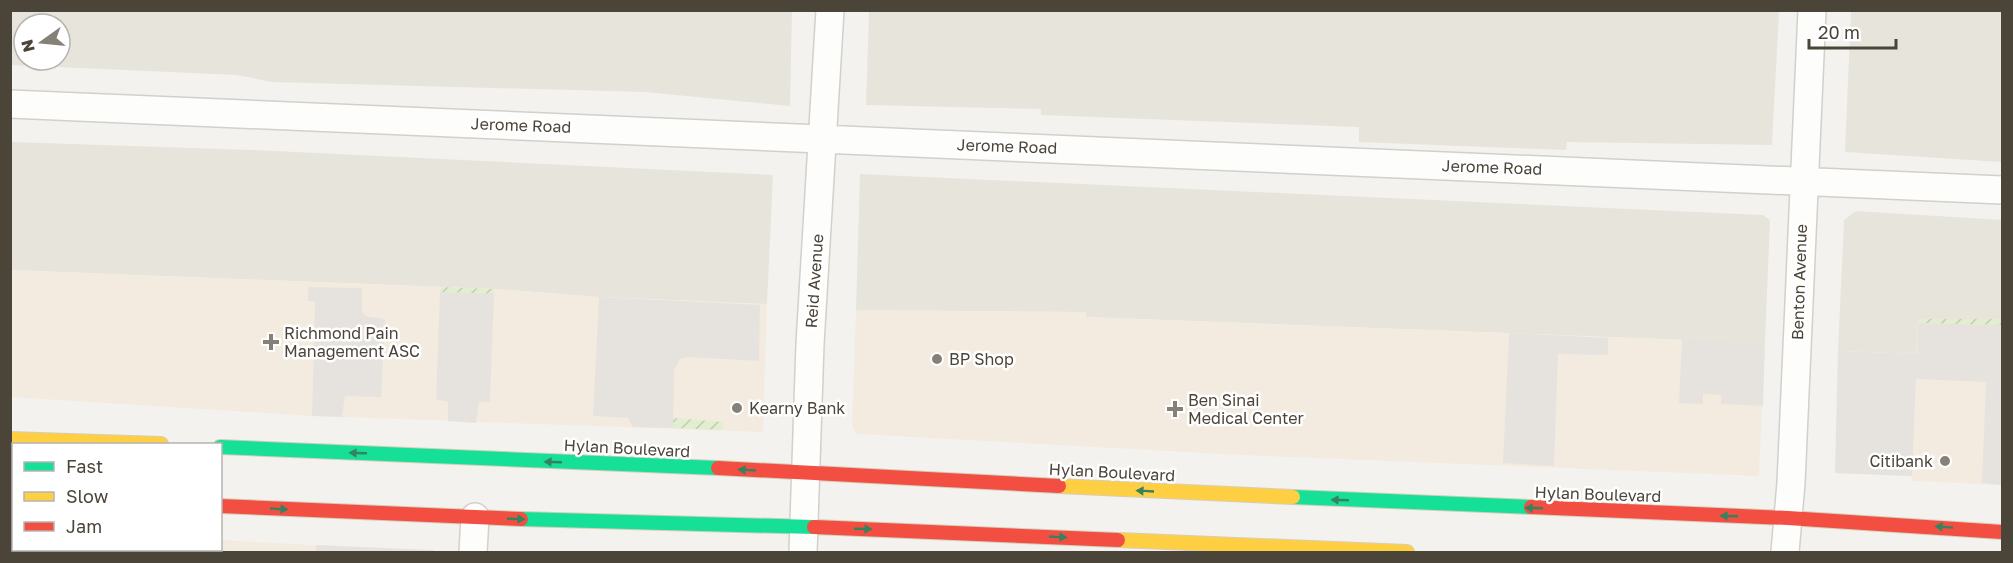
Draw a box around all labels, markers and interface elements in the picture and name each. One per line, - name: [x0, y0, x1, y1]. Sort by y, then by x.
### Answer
- north arrow: [12, 12, 72, 72]
- scale bar: [1809, 12, 1896, 50]
- text: 20 m: [1818, 21, 1860, 43]
- text: N: [16, 37, 39, 54]
- street label: Jerome Road: [470, 113, 572, 137]
- street label: Jerome Road: [956, 134, 1058, 158]
- street label: Jerome Road: [1441, 155, 1543, 179]
- street label: Benton Avenue: [1787, 224, 1811, 340]
- street label: Reid Avenue: [801, 233, 827, 329]
- place label: Richmond Pain Management ASC: [284, 323, 420, 361]
- marker: Richmond Pain Management ASC: [262, 333, 280, 351]
- place label: BP Shop: [949, 349, 1014, 369]
- marker: BP Shop: [930, 352, 944, 366]
- place label: Ben Sinai Medical Center: [1188, 390, 1304, 428]
- place label: Kearny Bank: [749, 398, 845, 418]
- marker: Ben Sinai Medical Center: [1166, 400, 1184, 418]
- marker: Kearny Bank: [730, 401, 744, 415]
- street label: Hylan Boulevard: [563, 435, 691, 461]
- legend: [12, 443, 222, 551]
- one-way arrow: [348, 449, 367, 458]
- place label: Citibank: [1869, 451, 1933, 471]
- marker: Citibank: [1938, 454, 1952, 468]
- text: Fast: [66, 455, 103, 477]
- one-way arrow: [543, 457, 562, 466]
- street label: Hylan Boulevard: [1048, 459, 1176, 485]
- one-way arrow: [738, 466, 757, 475]
- street label: Hylan Boulevard: [1534, 482, 1662, 506]
- text: Slow: [66, 485, 109, 507]
- one-way arrow: [1135, 487, 1154, 496]
- one-way arrow: [1330, 495, 1349, 504]
- one-way arrow: [1525, 503, 1544, 513]
- one-way arrow: [269, 504, 288, 513]
- one-way arrow: [1720, 512, 1739, 521]
- one-way arrow: [506, 514, 525, 523]
- text: Jam: [66, 515, 102, 537]
- one-way arrow: [1935, 522, 1954, 532]
- one-way arrow: [854, 524, 873, 534]
- one-way arrow: [1049, 533, 1068, 542]

